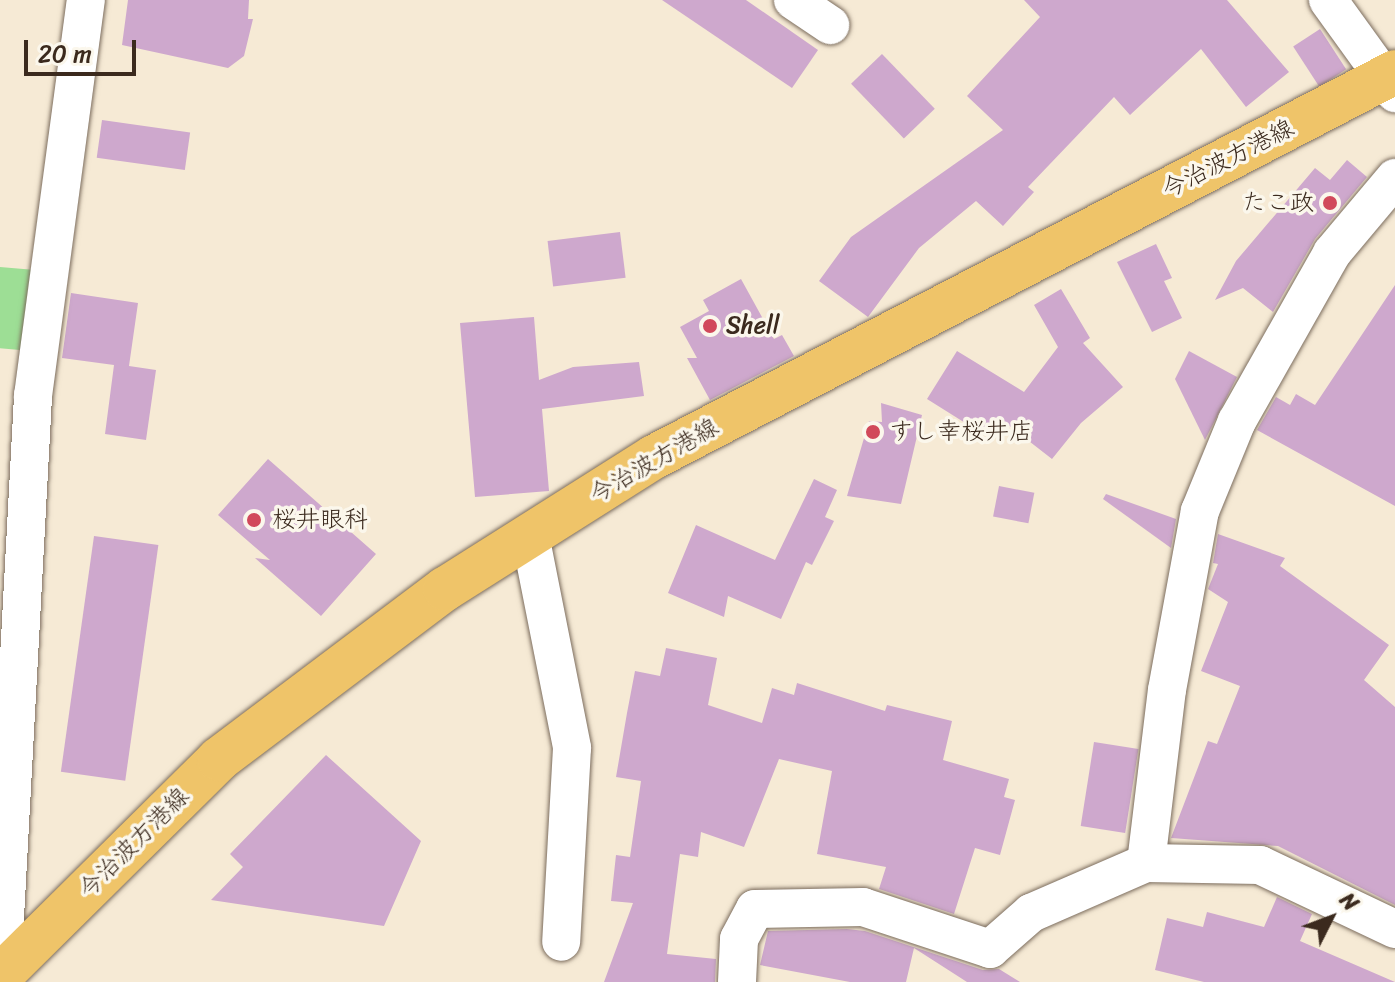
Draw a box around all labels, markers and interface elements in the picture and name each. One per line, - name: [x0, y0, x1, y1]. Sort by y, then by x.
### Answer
- scale bar: [28, 24, 140, 74]
- text: 20 m: [38, 33, 92, 75]
- street label: 今治波方港線: [1157, 113, 1299, 205]
- place label: たこ政: [1242, 189, 1314, 217]
- marker: たこ政: [1321, 194, 1339, 212]
- place label: Shell: [726, 312, 780, 340]
- marker: Shell: [701, 317, 719, 335]
- street label: 今治波方港線: [584, 413, 724, 509]
- place label: すし幸桜井店: [889, 418, 1033, 446]
- marker: すし幸桜井店: [864, 423, 882, 441]
- place label: 桜井眼科: [272, 506, 368, 534]
- marker: 桜井眼科: [243, 509, 265, 531]
- street label: 今治波方港線: [73, 782, 195, 904]
- north arrow: [1291, 878, 1371, 958]
- text: N: [1330, 883, 1369, 920]

